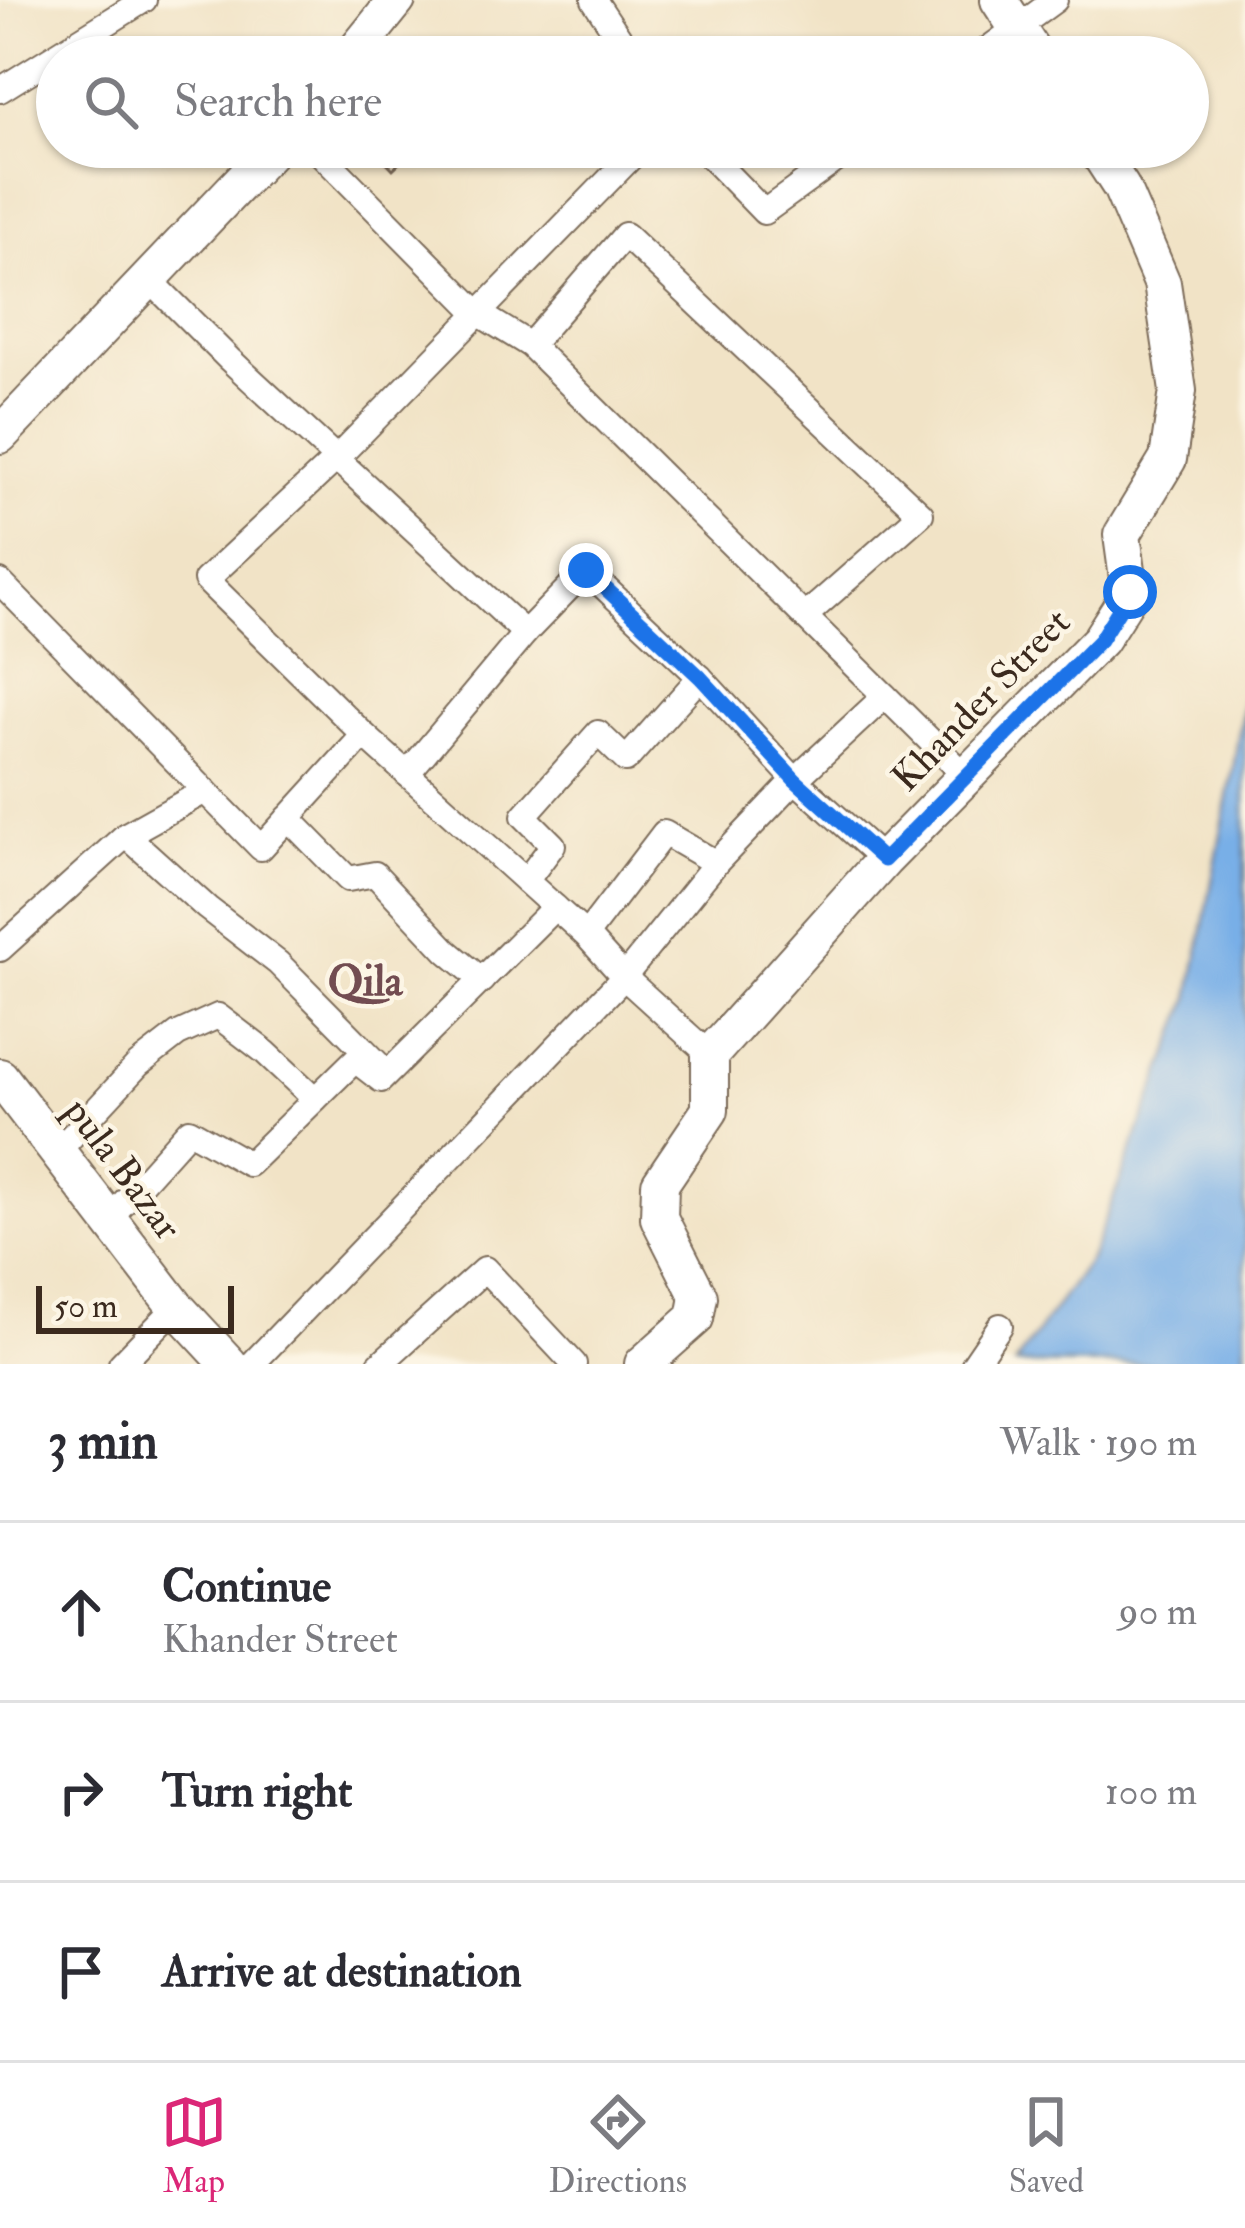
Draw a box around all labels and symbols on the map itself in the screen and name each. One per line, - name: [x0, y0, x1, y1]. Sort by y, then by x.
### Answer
- route end: [559, 543, 613, 597]
- route start: [1103, 565, 1157, 619]
- street label: Khander Street: [881, 598, 1081, 802]
- district label: Qila: [328, 956, 404, 1008]
- street label: pula Bazar: [53, 1088, 193, 1250]
- scale bar: [36, 1280, 234, 1333]

